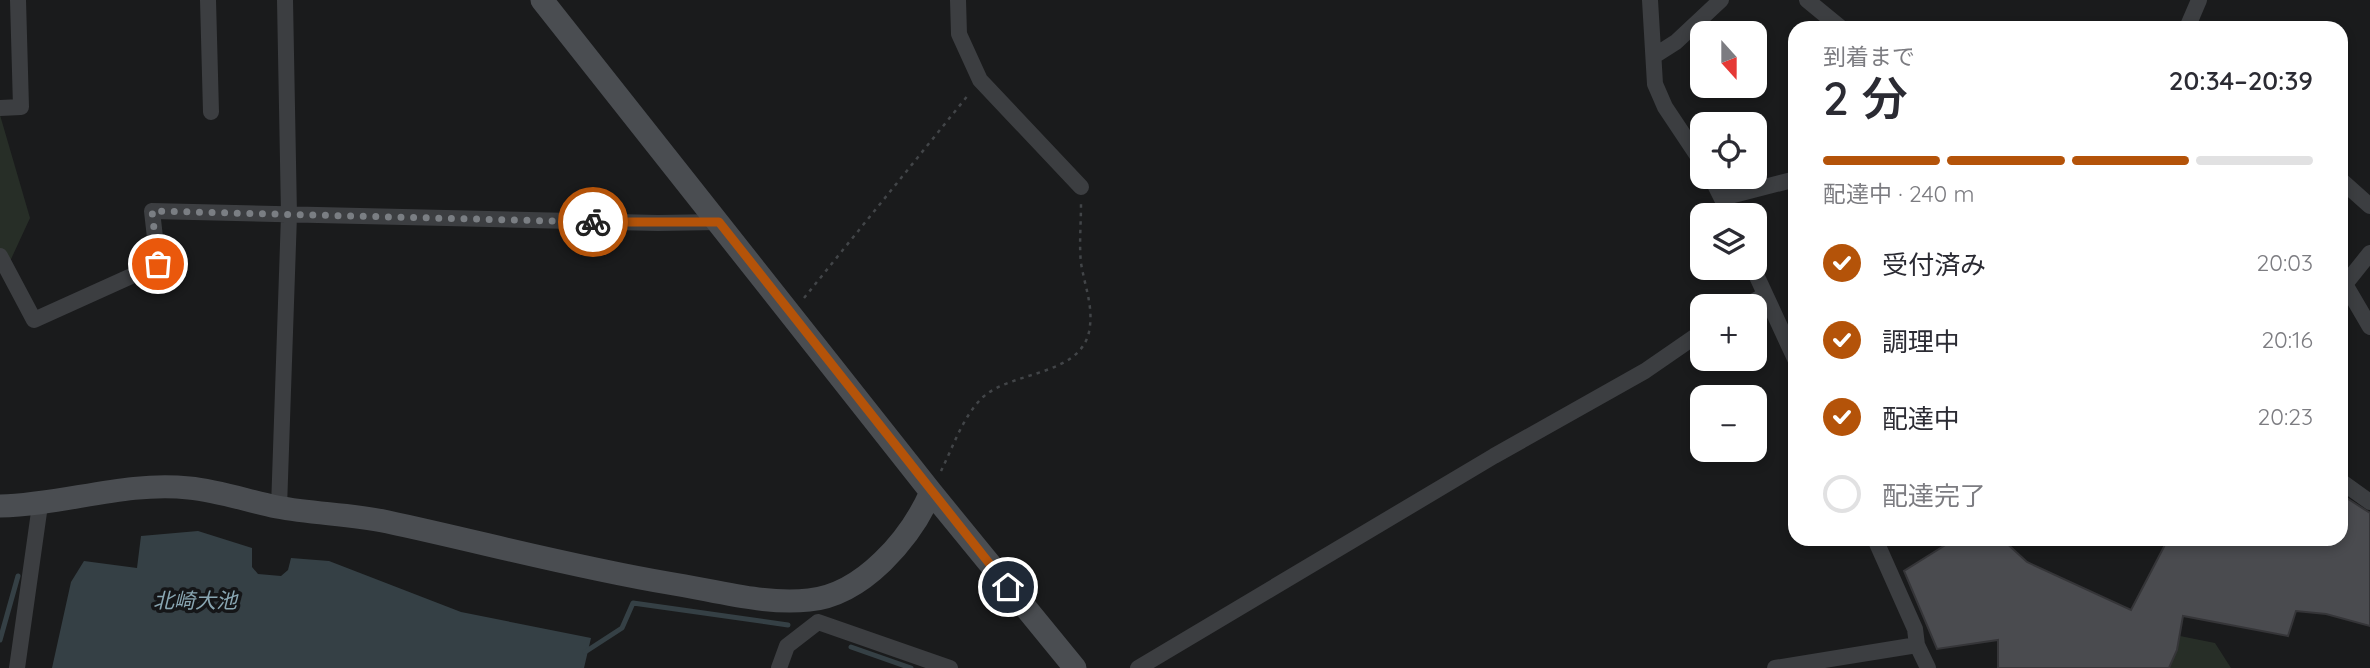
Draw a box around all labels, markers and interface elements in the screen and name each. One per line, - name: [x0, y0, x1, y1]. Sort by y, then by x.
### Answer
- north arrow: [1690, 21, 1768, 98]
- map controls: [1690, 21, 1767, 462]
- text: 到着まで: [1823, 42, 1915, 71]
- text: 20:34–20:39: [2169, 64, 2313, 97]
- text: 2 分: [1823, 69, 1908, 127]
- button: locate: [1690, 112, 1767, 189]
- text: 配達中 · 240 m: [1823, 179, 1975, 208]
- courier: [558, 187, 628, 257]
- icon: bike: [574, 203, 612, 241]
- button: layers: [1690, 203, 1767, 280]
- pin: [128, 234, 188, 294]
- icon: check: [1823, 244, 1861, 282]
- icon: bag: [139, 245, 177, 283]
- text: 受付済み: [1882, 248, 1986, 281]
- text: 20:03: [2257, 248, 2313, 277]
- button: +: [1690, 294, 1767, 371]
- icon: check: [1823, 321, 1861, 359]
- text: 調理中: [1882, 325, 1960, 358]
- text: 20:16: [2261, 325, 2313, 354]
- button: −: [1690, 385, 1767, 462]
- icon: check: [1823, 398, 1861, 436]
- text: 配達中: [1882, 402, 1960, 435]
- text: 20:23: [2257, 402, 2313, 431]
- text: 配達完了: [1882, 479, 1986, 512]
- pin: [978, 557, 1038, 617]
- icon: home: [989, 568, 1027, 606]
- water label: 北崎大池: [153, 587, 239, 613]

